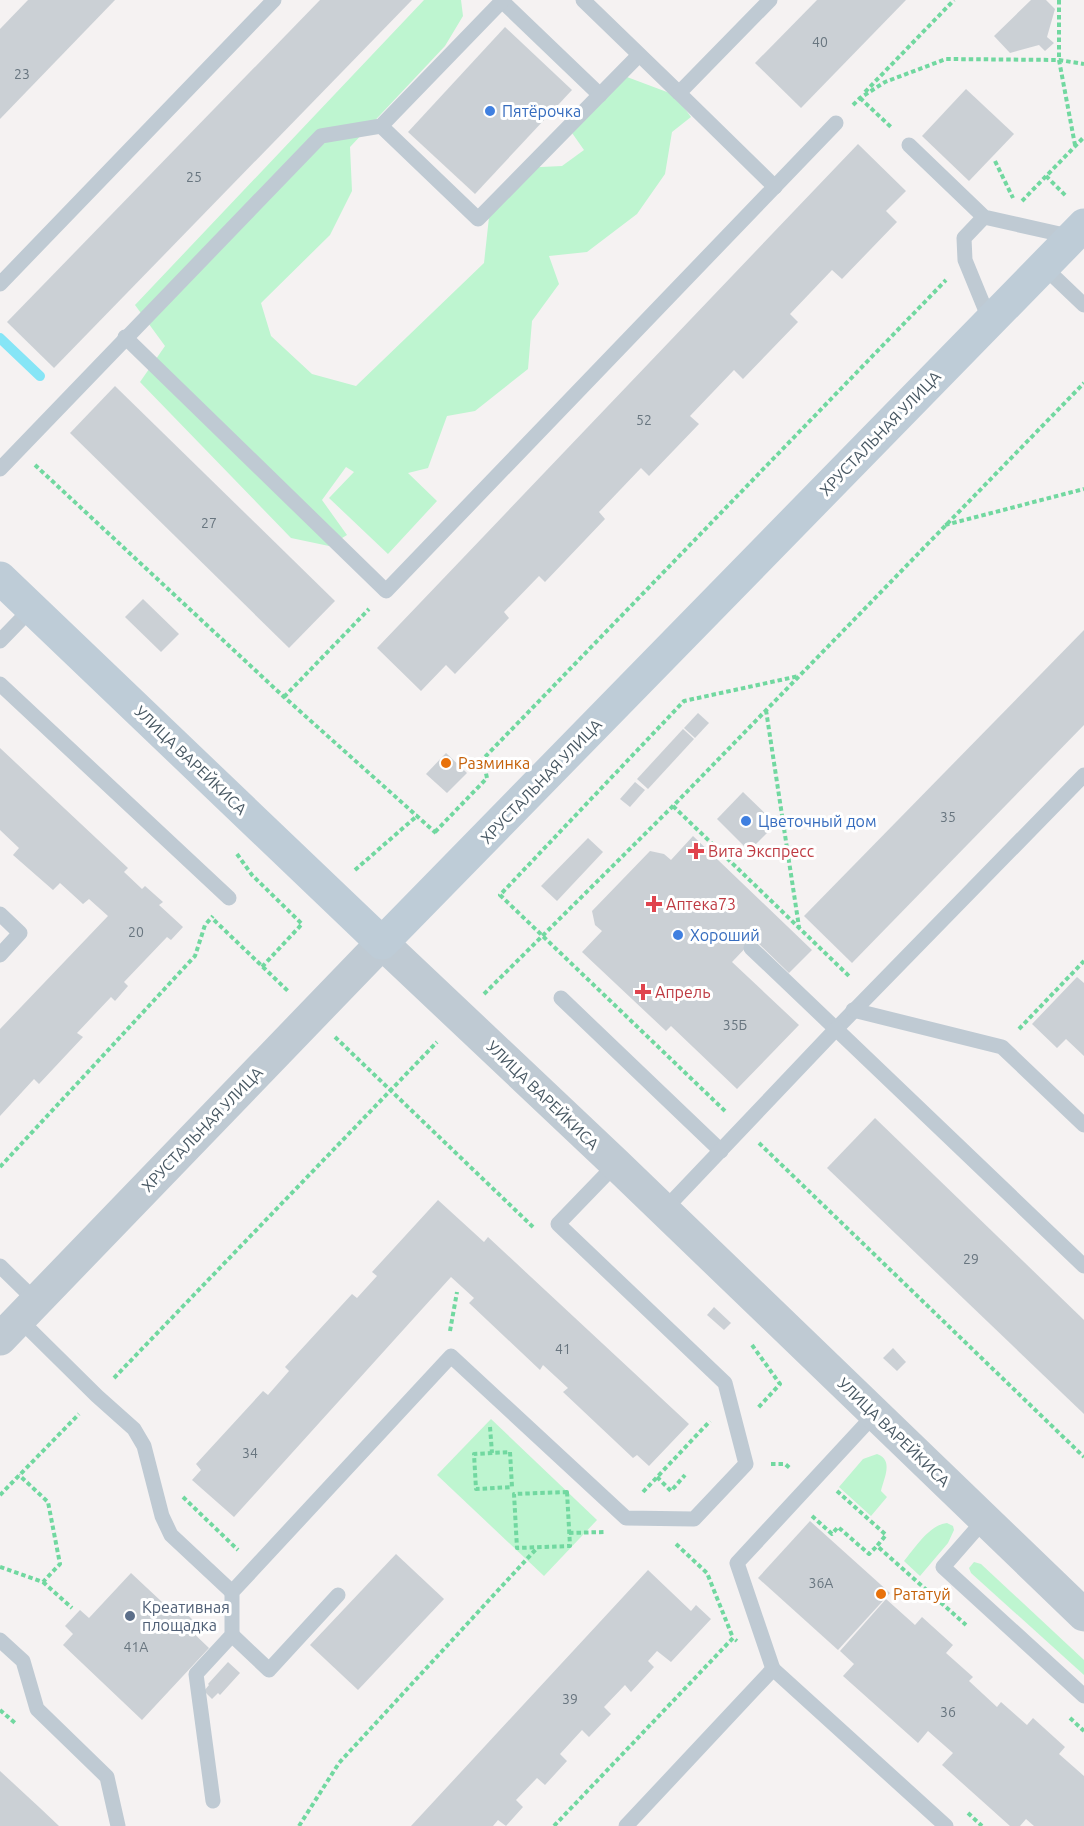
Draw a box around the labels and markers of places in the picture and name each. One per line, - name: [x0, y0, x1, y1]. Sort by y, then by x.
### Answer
- place label: Пятёрочка: [502, 102, 581, 120]
- marker: Пятёрочка: [483, 104, 497, 118]
- place label: Разминка: [458, 754, 530, 772]
- marker: Разминка: [439, 756, 453, 770]
- place label: Цветочный дом: [758, 812, 877, 830]
- marker: Цветочный дом: [739, 814, 753, 828]
- place label: Вита Экспресс: [708, 842, 815, 860]
- marker: Вита Экспресс: [689, 844, 703, 858]
- place label: Аптека73: [666, 895, 736, 913]
- marker: Аптека73: [647, 897, 661, 911]
- place label: Хороший: [690, 926, 760, 944]
- marker: Хороший: [671, 928, 685, 942]
- place label: Апрель: [655, 983, 710, 1001]
- marker: Апрель: [636, 985, 650, 999]
- place label: Рататуй: [893, 1585, 951, 1603]
- marker: Рататуй: [874, 1587, 888, 1601]
- place label: Креативная площадка: [142, 1598, 230, 1634]
- marker: Креативная площадка: [123, 1609, 137, 1623]

